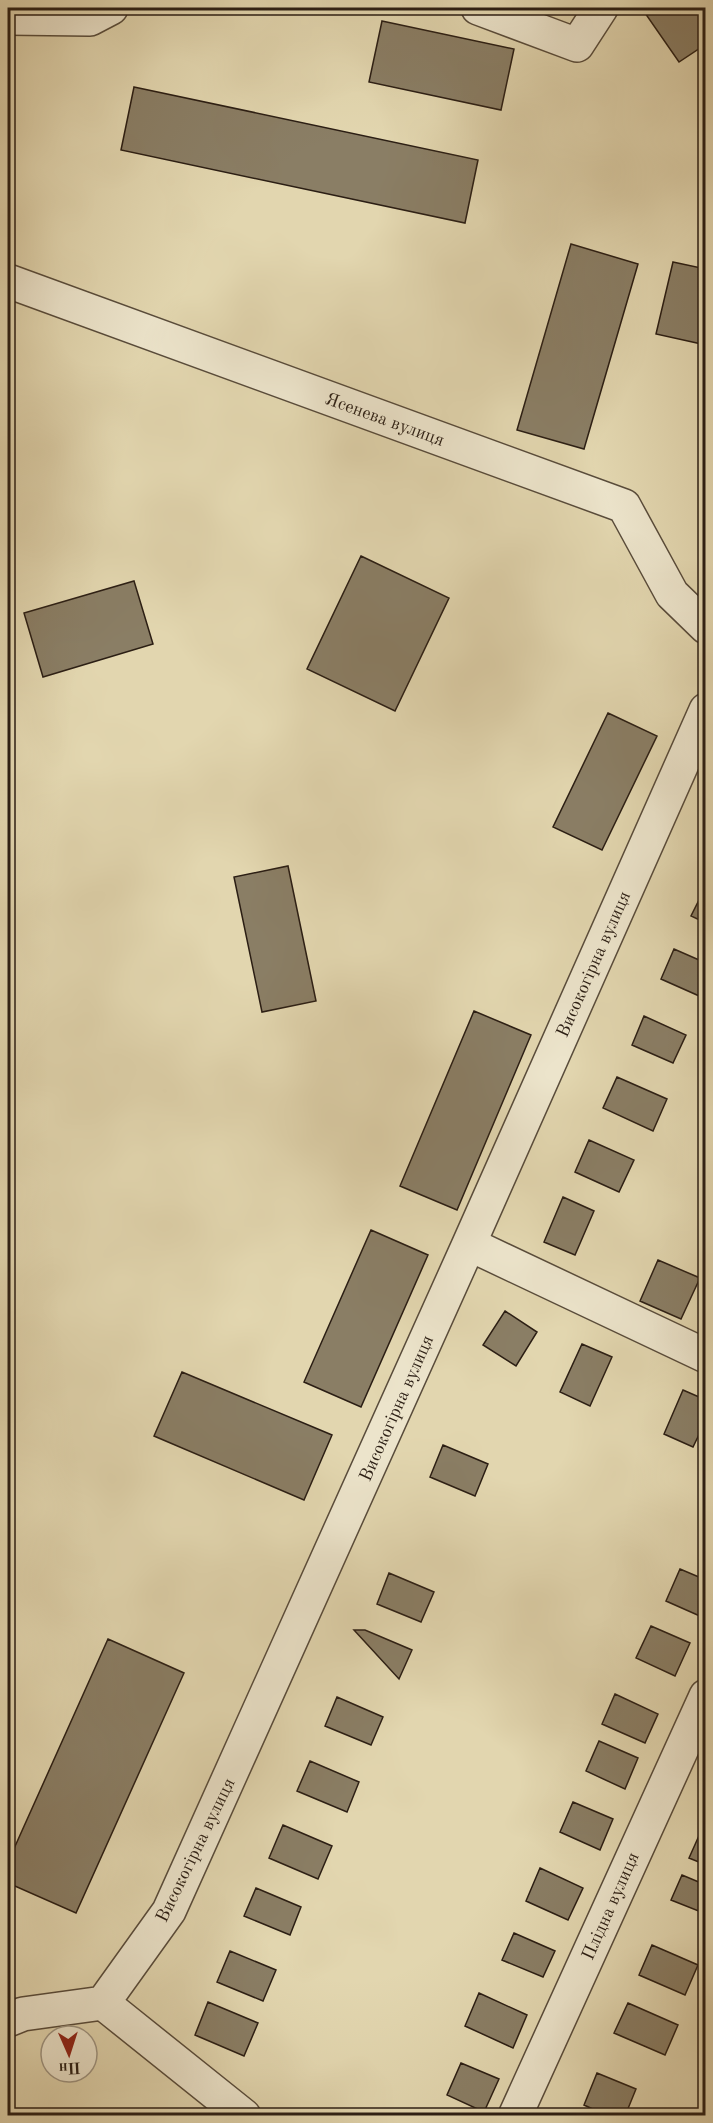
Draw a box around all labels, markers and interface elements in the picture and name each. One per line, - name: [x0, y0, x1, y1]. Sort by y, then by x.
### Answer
- street label: Ясенева вулиця: [323, 390, 447, 450]
- street label: Високогірна вулиця: [554, 889, 634, 1040]
- street label: Високогірна вулиця: [357, 1333, 437, 1484]
- street label: Високогірна вулиця: [153, 1776, 239, 1925]
- street label: Плідна вулиця: [579, 1850, 643, 1963]
- north arrow: [39, 2024, 99, 2084]
- text: Пн: [58, 2058, 81, 2076]

